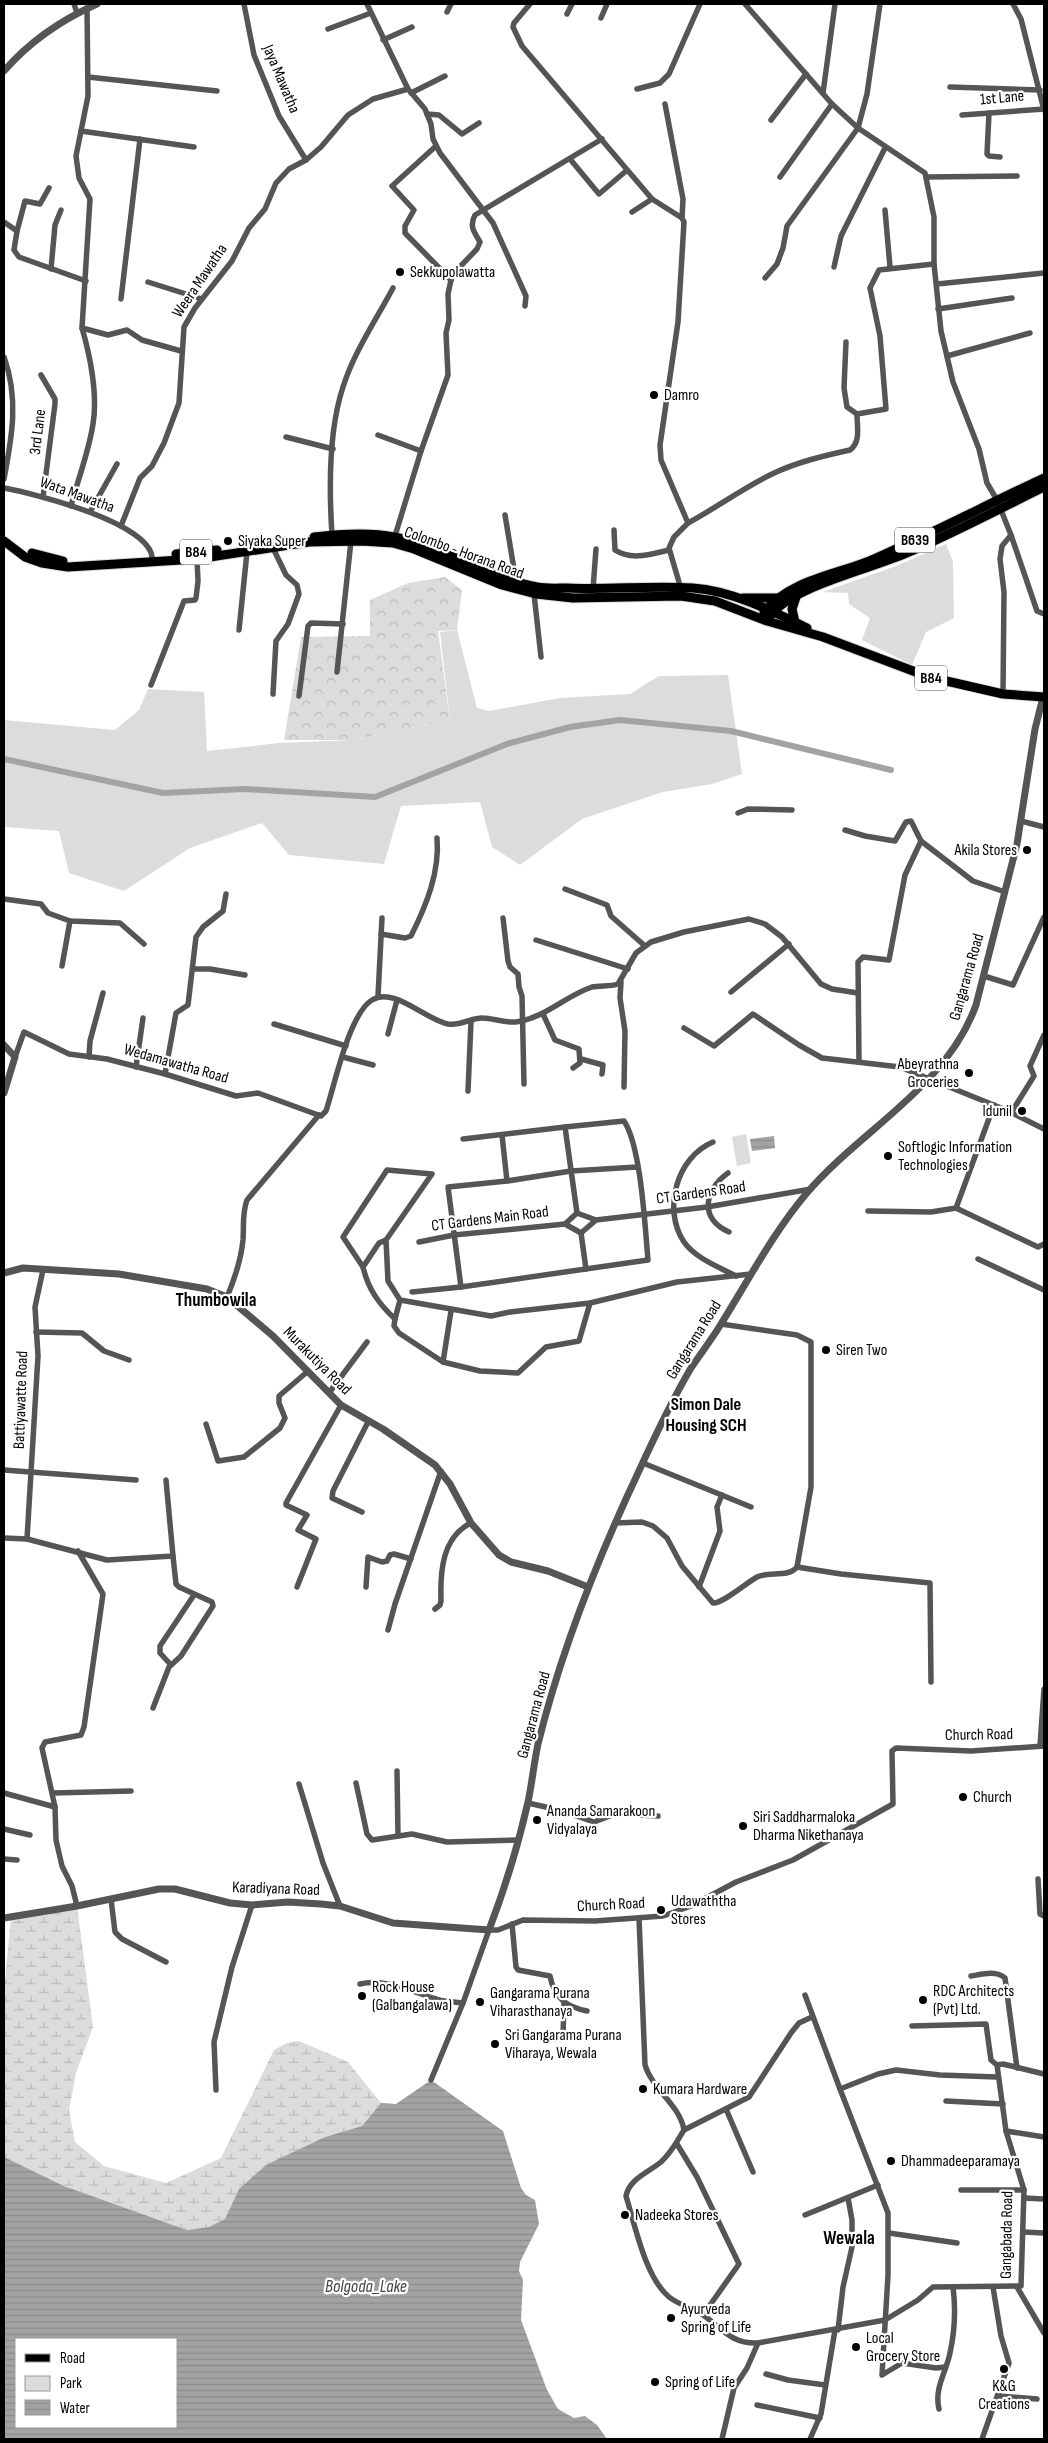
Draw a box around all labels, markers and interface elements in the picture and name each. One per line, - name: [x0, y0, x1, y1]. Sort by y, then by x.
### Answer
- street label: Jaya Mawatha: [258, 41, 304, 116]
- street label: 1st Lane: [979, 87, 1025, 109]
- street label: Weera Mawatha: [169, 241, 231, 321]
- place label: Sekkupolawatta: [410, 263, 495, 282]
- marker: Sekkupolawatta: [394, 266, 406, 278]
- place label: Damro: [664, 386, 699, 405]
- marker: Damro: [648, 389, 660, 401]
- street label: 3rd Lane: [26, 408, 50, 456]
- street label: Wata Mawatha: [37, 473, 117, 517]
- street label: Colombo - Horana Road: [402, 523, 526, 583]
- road number: B639: [895, 528, 935, 552]
- place label: Siyaka Super: [238, 532, 306, 551]
- marker: Siyaka Super: [222, 535, 234, 547]
- road number: B84: [180, 540, 212, 564]
- road number: B84: [915, 666, 947, 690]
- place label: Akila Stores: [953, 841, 1017, 860]
- marker: Akila Stores: [1021, 844, 1033, 856]
- street label: Gangarama Road: [946, 931, 988, 1023]
- street label: Wedamawatha Road: [122, 1040, 230, 1088]
- place label: Abeyrathna Groceries: [897, 1055, 959, 1092]
- marker: Abeyrathna Groceries: [963, 1067, 975, 1079]
- place label: Idunil: [983, 1102, 1012, 1121]
- marker: Idunil: [1016, 1105, 1028, 1117]
- place label: Softlogic Information Technologies: [898, 1138, 1012, 1175]
- marker: Softlogic Information Technologies: [882, 1150, 894, 1162]
- street label: CT Gardens Road: [655, 1177, 747, 1209]
- street label: CT Gardens Main Road: [430, 1202, 550, 1236]
- district label: Thumbowila: [176, 1289, 256, 1312]
- street label: Gangarama Road: [662, 1297, 726, 1383]
- street label: Murakutiya Road: [279, 1323, 355, 1399]
- place label: Siren Two: [836, 1341, 887, 1360]
- marker: Siren Two: [820, 1344, 832, 1356]
- street label: Battiyawatte Road: [10, 1351, 32, 1449]
- district label: Simon Dale Housing SCH: [665, 1394, 747, 1436]
- street label: Gangarama Road: [513, 1669, 555, 1761]
- street label: Church Road: [945, 1725, 1013, 1745]
- place label: Church: [973, 1788, 1012, 1807]
- marker: Church: [957, 1791, 969, 1803]
- place label: Ananda Samarakoon Vidyalaya: [546, 1802, 655, 1839]
- place label: Siri Saddharmaloka Dharma Nikethanaya: [753, 1808, 864, 1845]
- marker: Ananda Samarakoon Vidyalaya: [531, 1814, 543, 1826]
- marker: Siri Saddharmaloka Dharma Nikethanaya: [737, 1820, 749, 1832]
- street label: Karadiyana Road: [232, 1878, 320, 1900]
- place label: Udawaththa Stores: [671, 1892, 736, 1929]
- street label: Church Road: [577, 1894, 645, 1916]
- marker: Udawaththa Stores: [655, 1904, 667, 1916]
- place label: Rock House (Galbangalawa): [372, 1978, 452, 2015]
- place label: RDC Architects (Pvt) Ltd.: [933, 1982, 1015, 2019]
- place label: Gangarama Purana Viharasthanaya: [490, 1984, 590, 2021]
- marker: Rock House (Galbangalawa): [356, 1990, 368, 2002]
- marker: RDC Architects (Pvt) Ltd.: [917, 1994, 929, 2006]
- marker: Gangarama Purana Viharasthanaya: [474, 1996, 486, 2008]
- place label: Sri Gangarama Purana Viharaya, Wewala: [505, 2026, 622, 2063]
- marker: Sri Gangarama Purana Viharaya, Wewala: [489, 2038, 501, 2050]
- place label: Kumara Hardware: [653, 2080, 747, 2099]
- marker: Kumara Hardware: [637, 2083, 649, 2095]
- place label: Dhammadeeparamaya: [901, 2152, 1020, 2171]
- marker: Dhammadeeparamaya: [885, 2155, 897, 2167]
- street label: Gangabada Road: [997, 2191, 1017, 2279]
- place label: Nadeeka Stores: [635, 2206, 719, 2225]
- marker: Nadeeka Stores: [619, 2209, 631, 2221]
- district label: Wewala: [823, 2227, 875, 2250]
- water label: Bolgoda_Lake: [325, 2276, 407, 2297]
- place label: Ayurveda Spring of Life: [680, 2300, 751, 2337]
- marker: Ayurveda Spring of Life: [665, 2312, 677, 2324]
- place label: Local Grocery Store: [866, 2329, 940, 2366]
- legend: [15, 2338, 178, 2428]
- marker: Local Grocery Store: [850, 2341, 862, 2353]
- text: Road: [60, 2349, 85, 2368]
- marker: K&G Creations: [998, 2363, 1010, 2375]
- place label: Spring of Life: [665, 2373, 735, 2392]
- text: Park: [60, 2374, 82, 2393]
- marker: Spring of Life: [649, 2376, 661, 2388]
- place label: K&G Creations: [978, 2377, 1030, 2414]
- text: Water: [60, 2399, 91, 2418]

